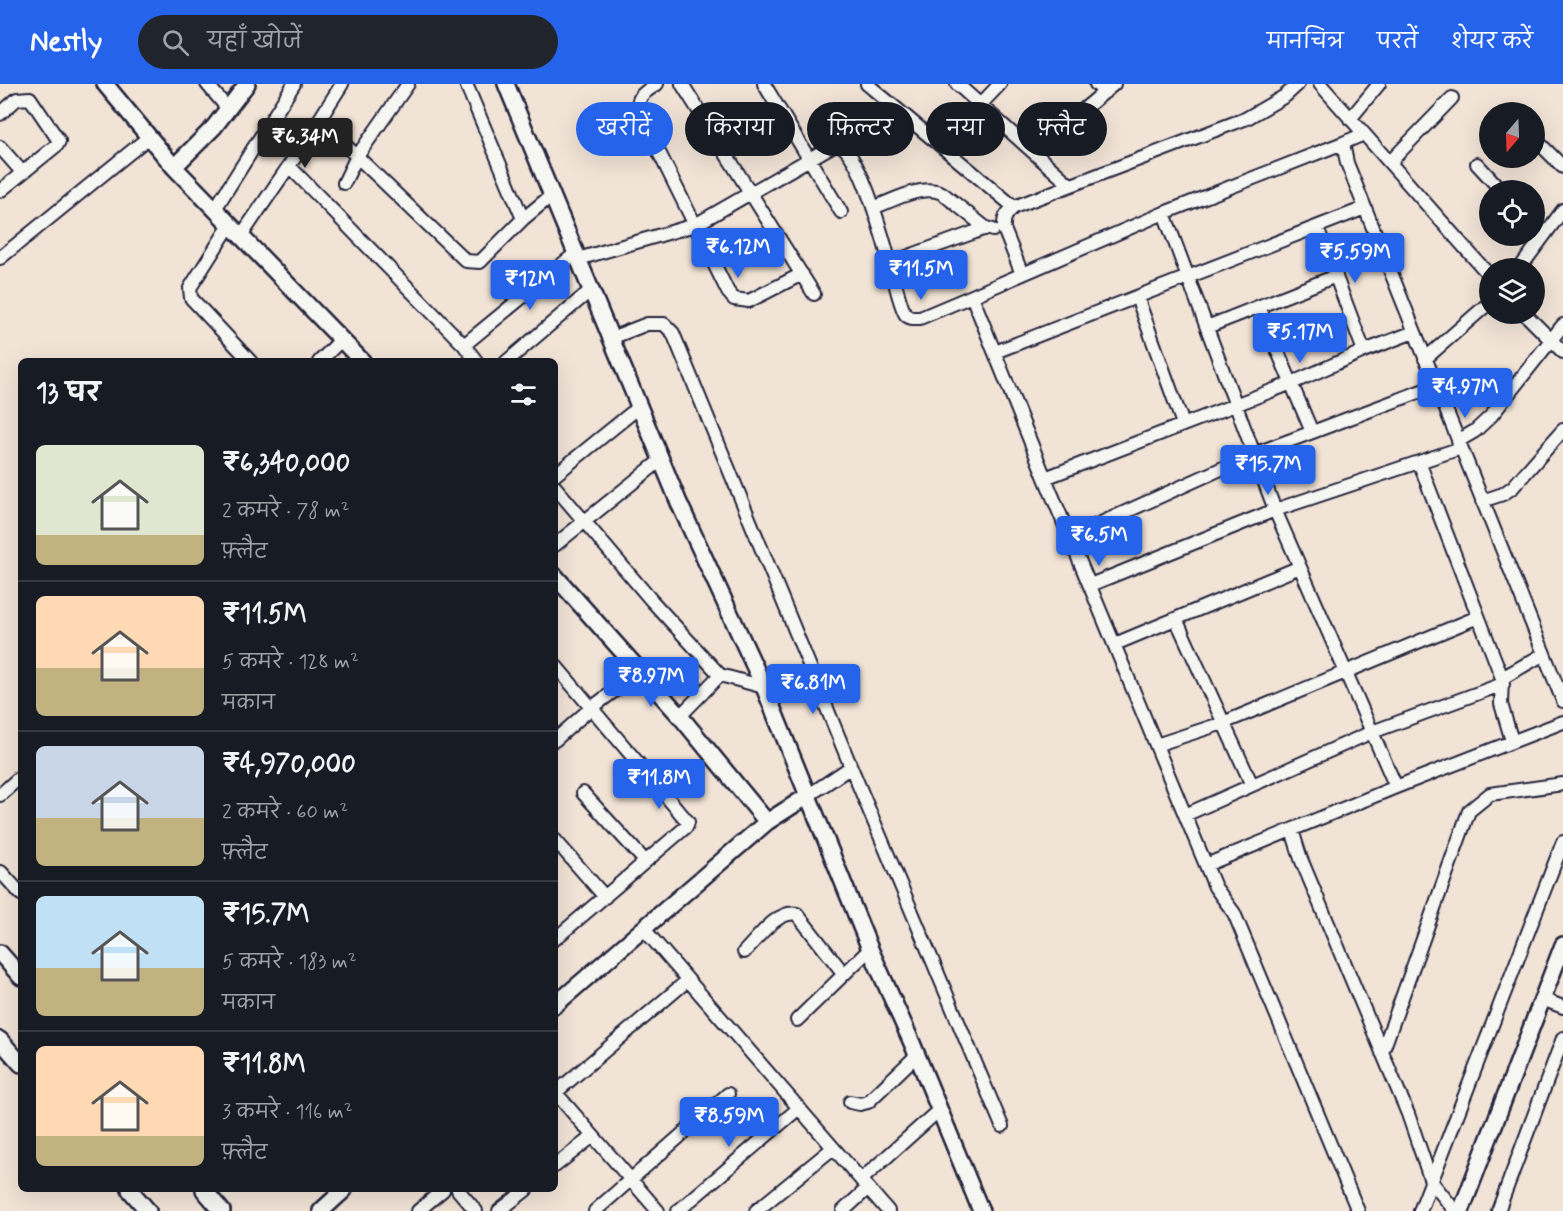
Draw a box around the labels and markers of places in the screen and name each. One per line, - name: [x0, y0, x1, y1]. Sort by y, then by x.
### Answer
- pin: ₹6.34M: [256, 118, 354, 169]
- pin: ₹6.12M: [689, 228, 787, 279]
- pin: ₹5.59M: [1306, 233, 1404, 284]
- pin: ₹11.5M: [872, 250, 970, 301]
- pin: ₹12M: [494, 260, 566, 311]
- pin: ₹5.17M: [1251, 313, 1349, 364]
- pin: ₹4.97M: [1416, 368, 1514, 419]
- pin: ₹15.7M: [1219, 445, 1317, 496]
- pin: ₹6.5M: [1057, 516, 1141, 567]
- pin: ₹8.97M: [602, 657, 700, 708]
- pin: ₹6.81M: [764, 664, 862, 715]
- pin: ₹11.8M: [610, 759, 708, 810]
- pin: ₹8.59M: [680, 1097, 778, 1148]

